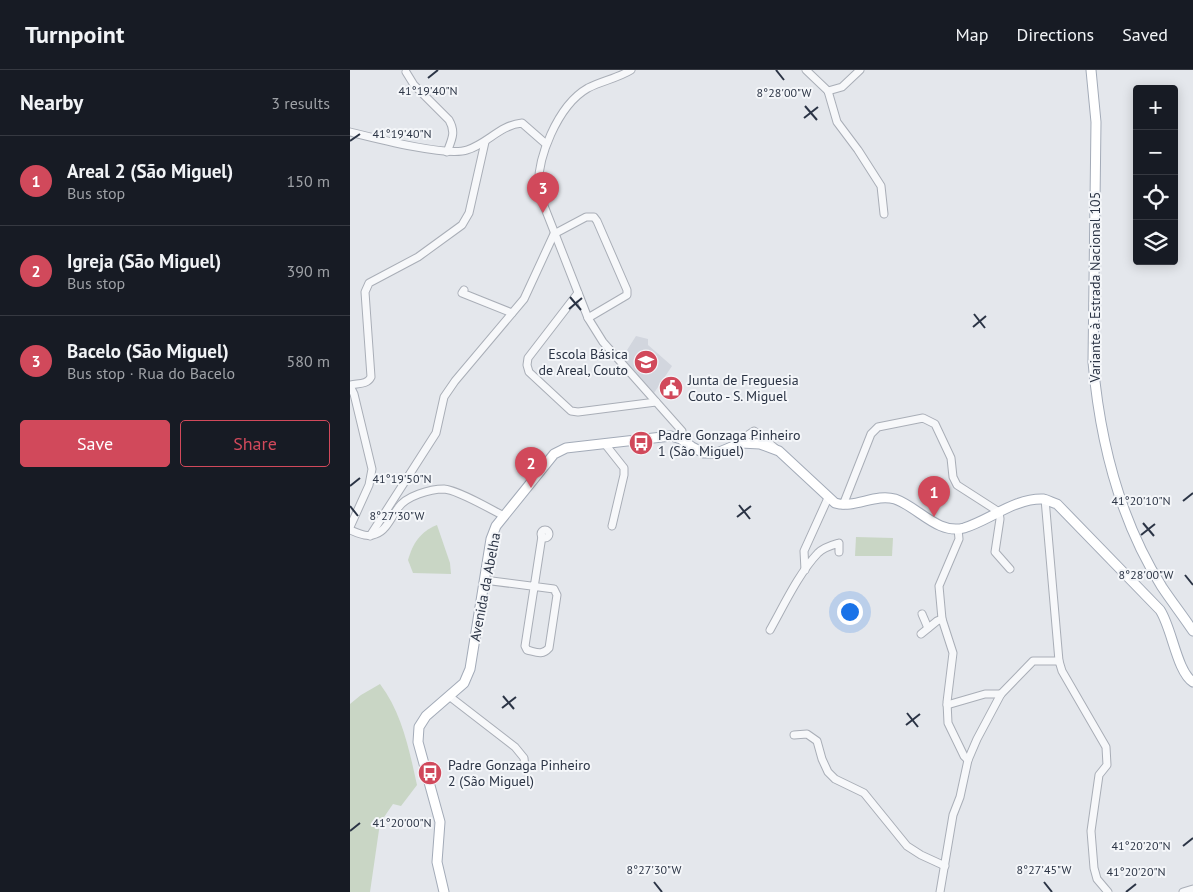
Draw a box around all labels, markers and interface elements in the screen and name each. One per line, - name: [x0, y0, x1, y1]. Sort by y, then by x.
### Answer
- text: Turnpoint: [25, 19, 124, 50]
- text: Map: [956, 23, 988, 46]
- text: Directions: [1016, 23, 1094, 46]
- text: Saved: [1122, 23, 1168, 46]
- text: 41°19'40"N: [398, 83, 458, 98]
- text: 8°28'00"W: [757, 85, 811, 100]
- map controls: [1133, 85, 1178, 265]
- button: +: [1133, 85, 1178, 130]
- text: Nearby: [20, 89, 83, 116]
- text: 3 results: [271, 93, 330, 113]
- text: 41°19'40"N: [372, 126, 432, 141]
- button: −: [1133, 130, 1178, 175]
- text: Areal 2 (São Miguel): [67, 159, 233, 183]
- text: 1: [31, 171, 41, 191]
- text: 150 m: [287, 171, 330, 191]
- pin: 3: [527, 172, 559, 213]
- button: locate: [1133, 175, 1178, 220]
- text: Bus stop: [67, 183, 125, 203]
- street label: Variante à Estrada Nacional 105: [1086, 192, 1104, 383]
- button: layers: [1133, 220, 1178, 265]
- text: Igreja (São Miguel): [67, 249, 221, 273]
- text: 2: [31, 261, 41, 281]
- text: 390 m: [287, 261, 330, 281]
- text: Bus stop: [67, 273, 125, 293]
- text: Bacelo (São Miguel): [67, 339, 229, 363]
- place label: Escola Básica de Areal, Couto: [539, 345, 628, 379]
- school or university icon: Escola Básica de Areal, Couto: [633, 349, 659, 375]
- text: 3: [31, 351, 41, 371]
- text: 580 m: [287, 351, 330, 371]
- text: Bus stop · Rua do Bacelo: [67, 363, 235, 383]
- place label: Junta de Freguesia Couto - S. Miguel: [687, 371, 799, 405]
- public building icon: Junta de Freguesia Couto - S. Miguel: [658, 375, 684, 401]
- button: Save: [20, 420, 170, 467]
- button: Share: [180, 420, 330, 467]
- place label: Padre Gonzaga Pinheiro 1 (São Miguel): [658, 426, 801, 460]
- bus stop icon: Padre Gonzaga Pinheiro 1 (São Miguel): [628, 430, 654, 456]
- pin: 2: [515, 447, 547, 488]
- text: 41°19'50"N: [372, 471, 432, 486]
- pin: 1: [918, 476, 950, 517]
- text: 41°20'10"N: [1111, 493, 1171, 508]
- text: 8°27'30"W: [370, 508, 424, 523]
- street label: Avenida da Abelha: [466, 531, 504, 643]
- text: 8°28'00"W: [1119, 567, 1173, 582]
- your location: [837, 599, 863, 625]
- place label: Padre Gonzaga Pinheiro 2 (São Miguel): [448, 756, 591, 790]
- bus stop icon: Padre Gonzaga Pinheiro 2 (São Miguel): [417, 760, 443, 786]
- text: 41°20'00"N: [372, 815, 432, 830]
- text: 41°20'20"N: [1111, 838, 1171, 853]
- text: 8°27'30"W: [627, 862, 681, 877]
- text: 8°27'45"W: [1017, 862, 1071, 877]
- text: 41°20'20"N: [1106, 864, 1166, 879]

